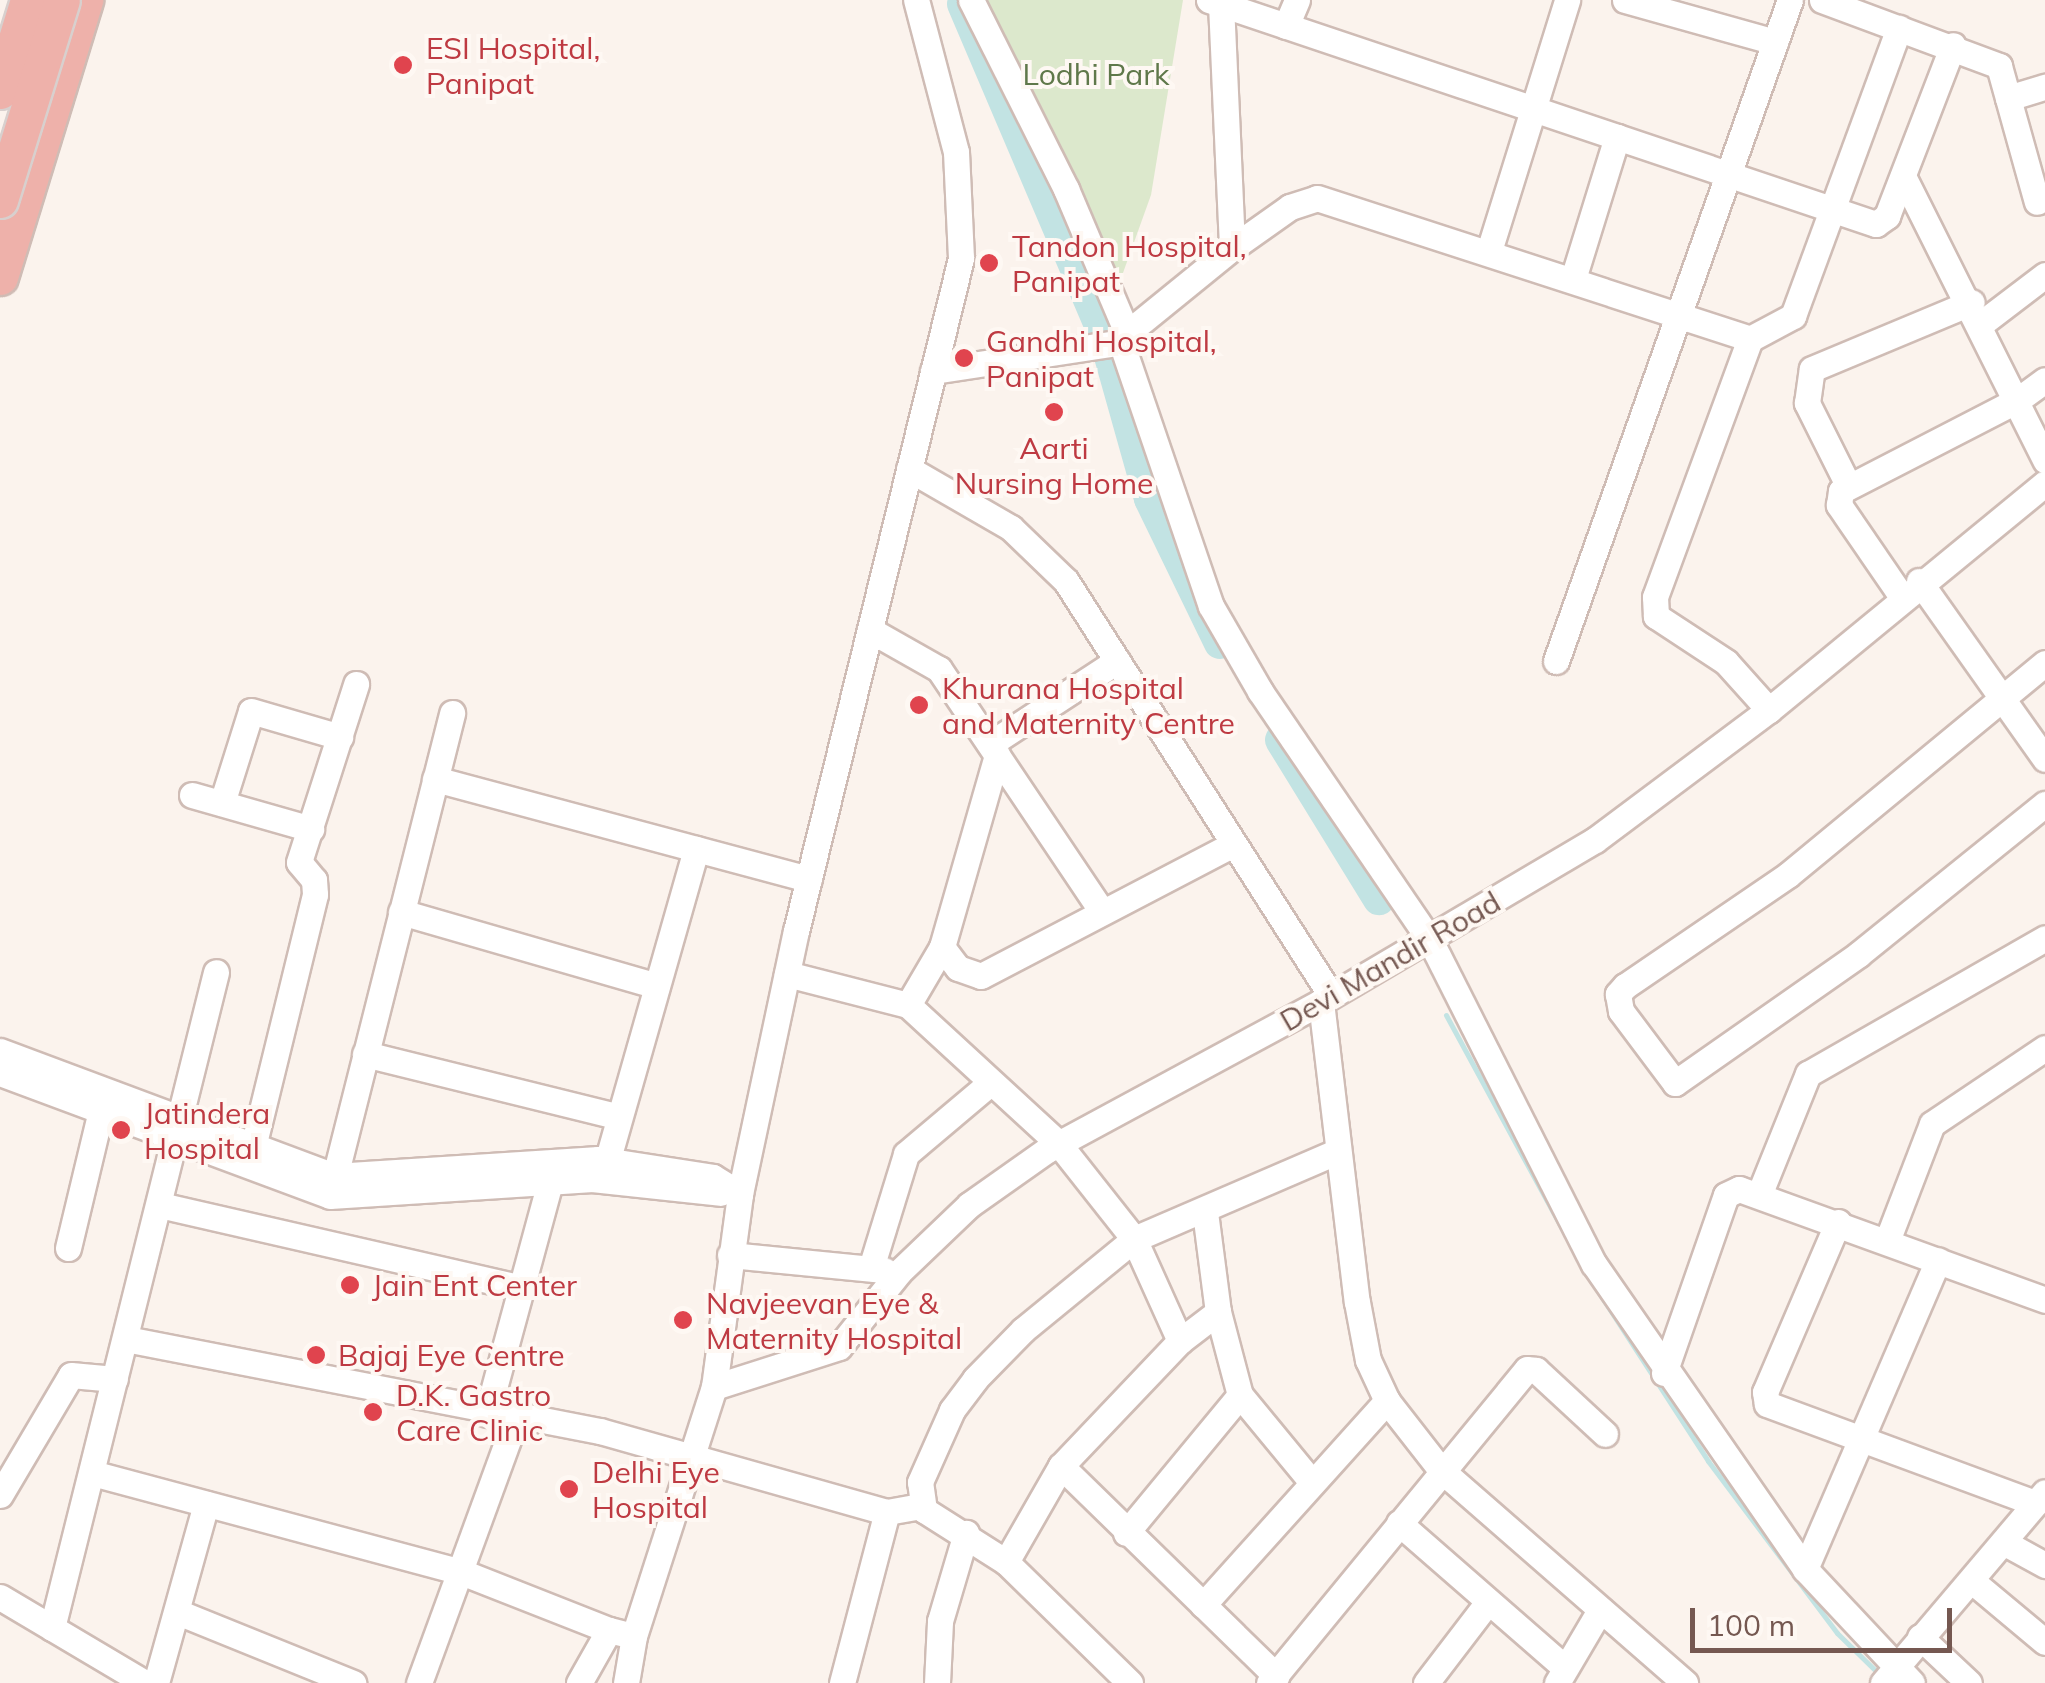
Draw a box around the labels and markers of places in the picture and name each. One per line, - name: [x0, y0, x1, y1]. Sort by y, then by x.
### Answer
- place label: ESI Hospital, Panipat: [426, 30, 600, 100]
- marker: ESI Hospital, Panipat: [390, 52, 416, 78]
- place label: Tandon Hospital, Panipat: [1012, 228, 1247, 298]
- marker: Tandon Hospital, Panipat: [976, 250, 1002, 276]
- place label: Gandhi Hospital, Panipat: [986, 323, 1217, 394]
- marker: Gandhi Hospital, Panipat: [951, 345, 977, 371]
- marker: Aarti Nursing Home: [1041, 399, 1067, 425]
- place label: Aarti Nursing Home: [955, 430, 1153, 500]
- place label: Khurana Hospital and Maternity Centre: [942, 670, 1235, 740]
- marker: Khurana Hospital and Maternity Centre: [906, 692, 932, 718]
- place label: Jatindera Hospital: [144, 1095, 270, 1166]
- marker: Jatindera Hospital: [108, 1117, 134, 1143]
- place label: Jain Ent Center: [372, 1267, 577, 1303]
- marker: Jain Ent Center: [337, 1272, 363, 1298]
- place label: Navjeevan Eye & Maternity Hospital: [706, 1285, 962, 1356]
- marker: Navjeevan Eye & Maternity Hospital: [670, 1307, 696, 1333]
- place label: Bajaj Eye Centre: [338, 1337, 565, 1373]
- marker: Bajaj Eye Centre: [303, 1342, 329, 1368]
- place label: D.K. Gastro Care Clinic: [396, 1377, 551, 1448]
- marker: D.K. Gastro Care Clinic: [360, 1399, 386, 1425]
- place label: Delhi Eye Hospital: [592, 1454, 720, 1524]
- marker: Delhi Eye Hospital: [556, 1476, 582, 1502]

